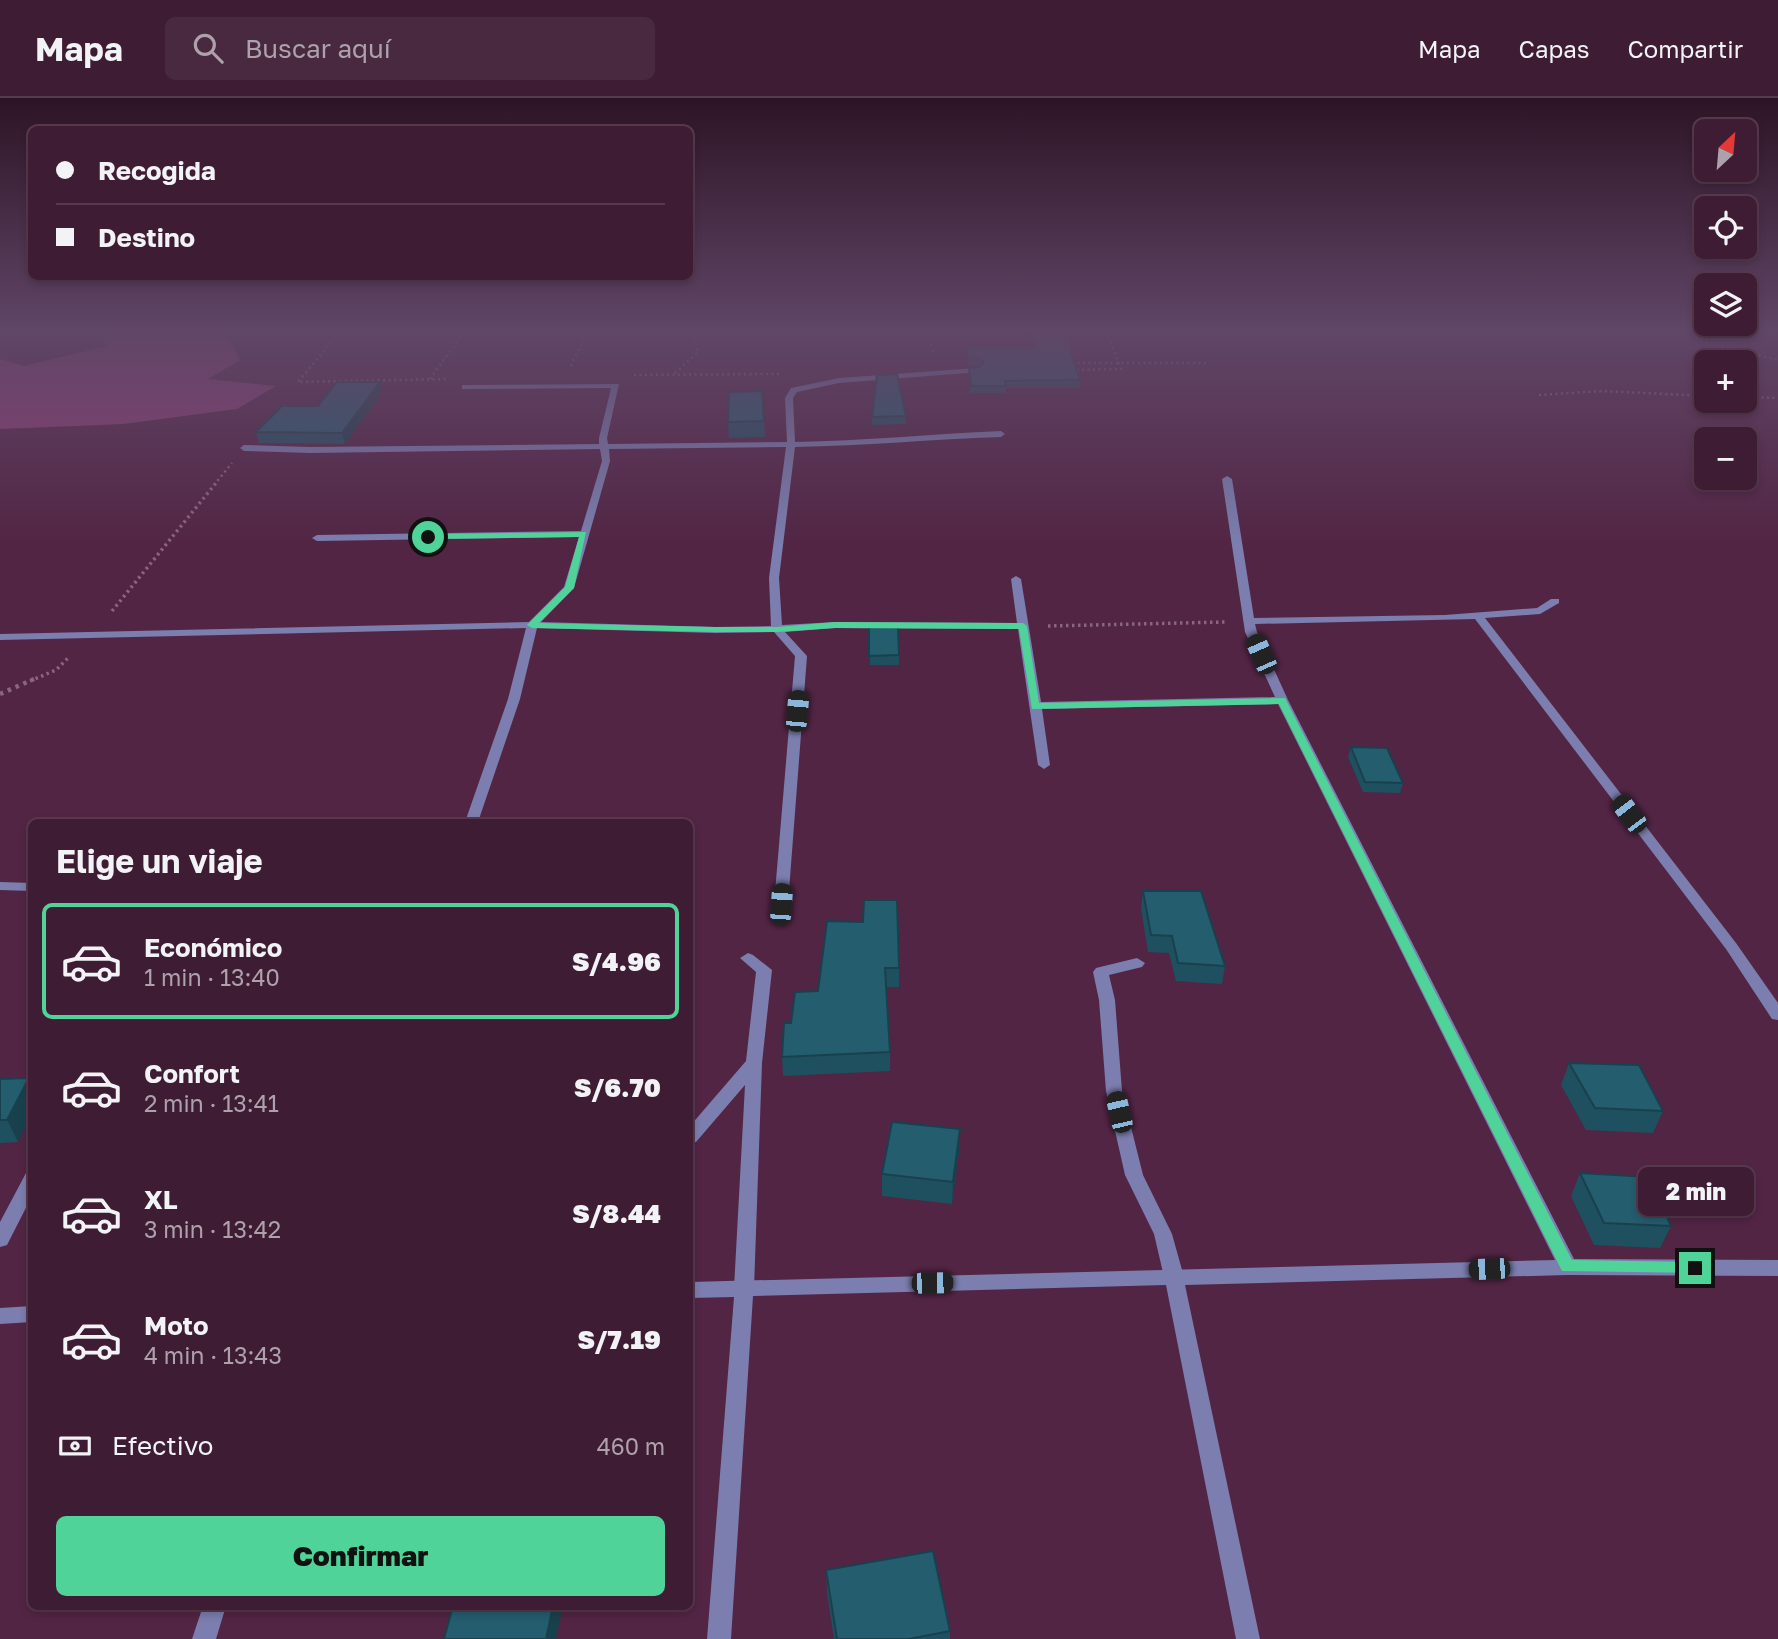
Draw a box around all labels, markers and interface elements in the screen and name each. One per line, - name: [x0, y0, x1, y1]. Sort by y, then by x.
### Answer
- search box: [165, 17, 655, 80]
- text: Mapa: [35, 29, 123, 68]
- icon: search: [189, 29, 227, 67]
- text: Buscar aquí: [245, 33, 391, 64]
- text: Mapa: [1418, 34, 1481, 63]
- text: Capas: [1519, 34, 1589, 63]
- text: Compartir: [1627, 34, 1743, 63]
- north arrow: [1694, 119, 1757, 182]
- map controls: [1694, 119, 1757, 490]
- text: Recogida: [98, 155, 216, 186]
- button: locate: [1694, 196, 1757, 259]
- text: Destino: [98, 222, 195, 253]
- button: layers: [1694, 273, 1757, 336]
- button: +: [1694, 350, 1757, 413]
- button: −: [1694, 427, 1757, 490]
- route start: [412, 521, 444, 553]
- car: [1243, 631, 1280, 677]
- car: [785, 689, 810, 733]
- car: [1608, 791, 1651, 837]
- text: Elige un viaje: [56, 842, 263, 880]
- car: [770, 882, 793, 926]
- icon: car: [60, 930, 123, 993]
- text: Económico: [144, 932, 282, 963]
- text: S/4.96: [572, 946, 661, 977]
- text: 1 min · 13:40: [144, 963, 280, 991]
- icon: car: [60, 1056, 123, 1119]
- text: Confort: [144, 1058, 240, 1089]
- text: S/6.70: [574, 1072, 661, 1103]
- text: 2 min · 13:41: [144, 1089, 279, 1117]
- car: [1105, 1089, 1134, 1135]
- callout: 2 min: [1637, 1166, 1753, 1216]
- text: 2 min: [1666, 1177, 1726, 1205]
- icon: car: [60, 1182, 123, 1245]
- text: XL: [144, 1184, 178, 1215]
- text: S/8.44: [572, 1198, 661, 1229]
- text: 3 min · 13:42: [144, 1215, 281, 1243]
- route end: [1679, 1252, 1711, 1284]
- car: [1468, 1258, 1511, 1280]
- car: [911, 1272, 954, 1294]
- icon: car: [60, 1308, 123, 1371]
- text: Moto: [144, 1310, 209, 1341]
- text: S/7.19: [577, 1324, 661, 1355]
- text: 4 min · 13:43: [144, 1341, 282, 1369]
- icon: cash: [56, 1427, 94, 1465]
- text: Efectivo: [112, 1430, 213, 1461]
- text: 460 m: [597, 1432, 665, 1460]
- button: Confirmar: [56, 1516, 665, 1596]

